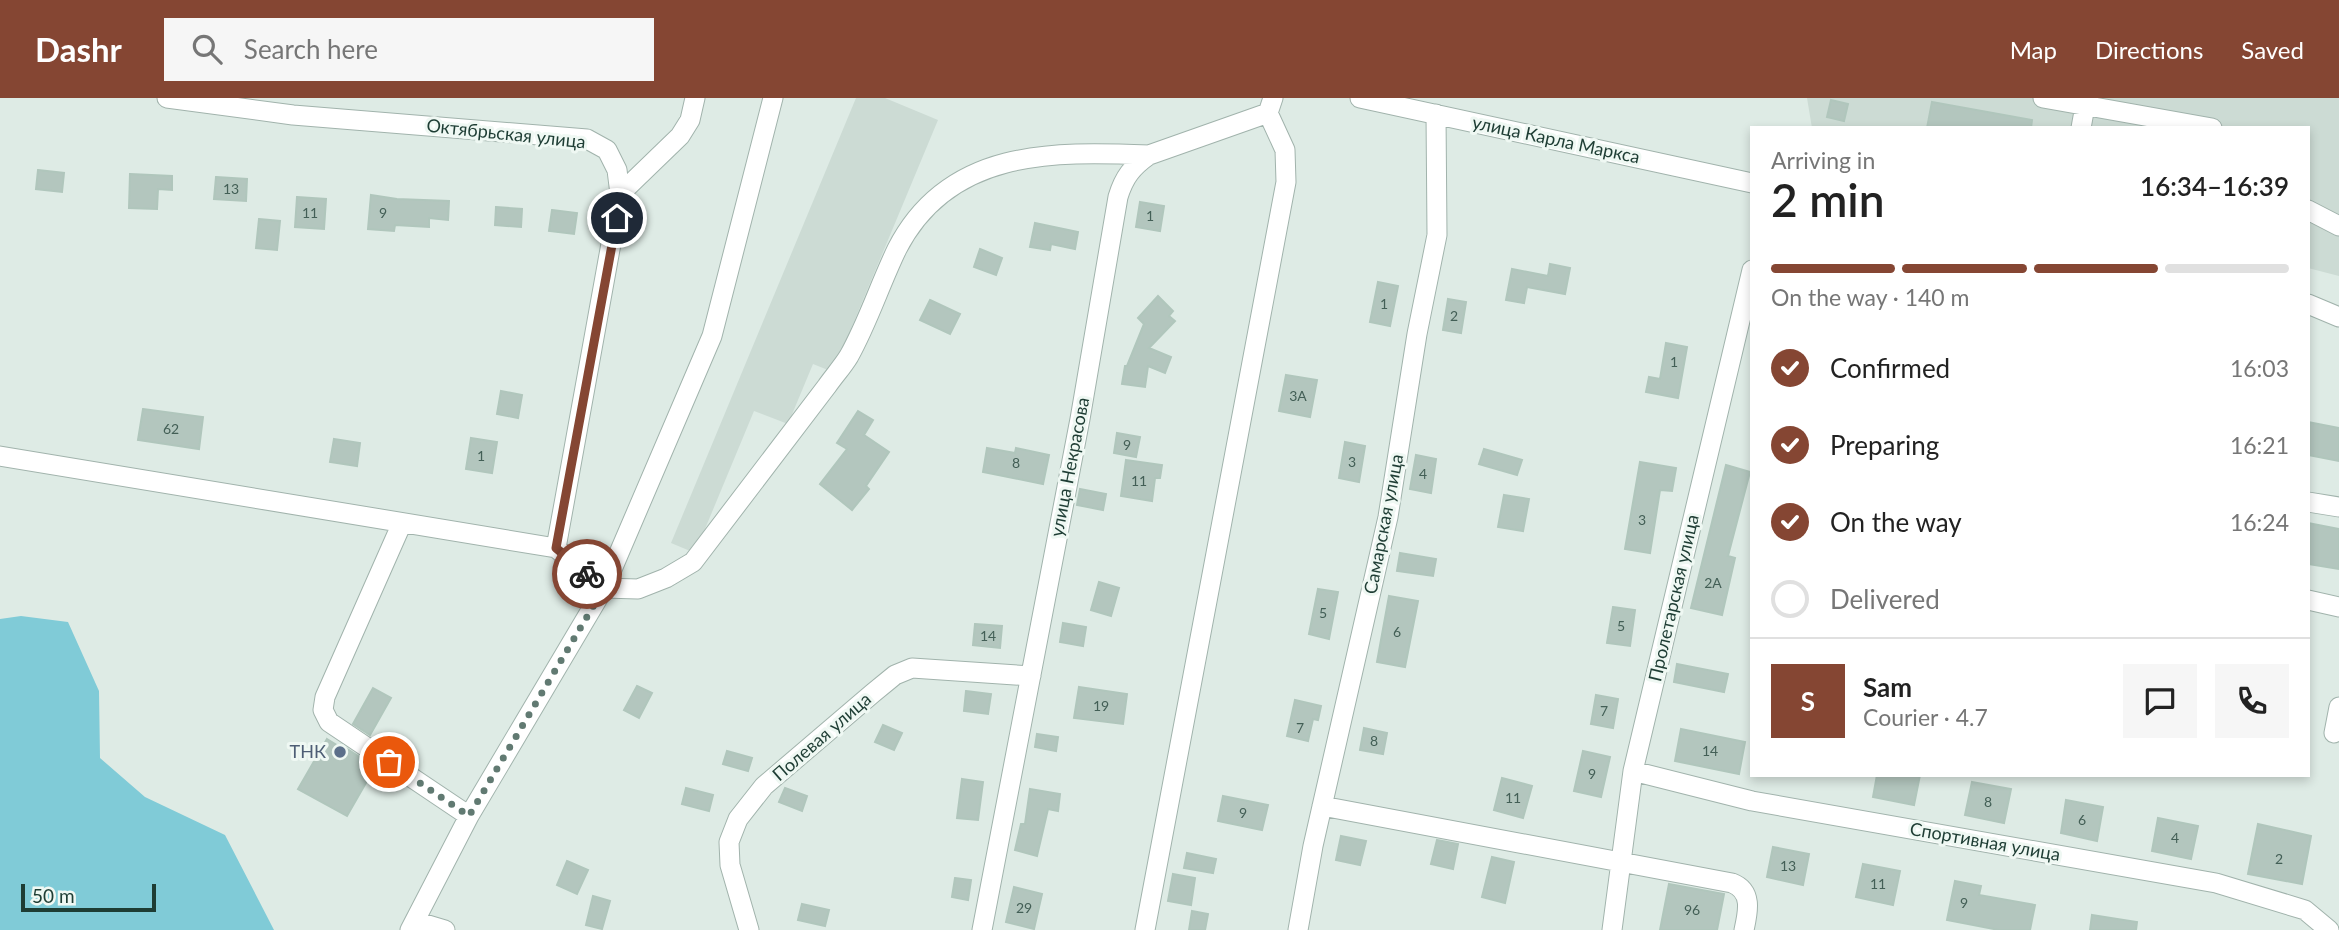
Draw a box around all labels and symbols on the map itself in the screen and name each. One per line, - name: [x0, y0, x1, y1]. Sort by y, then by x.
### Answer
- street label: улица Карла Маркса: [1471, 111, 1642, 168]
- street label: Октябрьская улица: [425, 114, 587, 152]
- house number: 13: [223, 180, 239, 197]
- pin: [587, 188, 647, 248]
- house number: 11: [302, 204, 318, 221]
- house number: 9: [379, 204, 387, 221]
- house number: 1: [1146, 207, 1154, 224]
- house number: 1: [1380, 295, 1388, 312]
- house number: 2: [1450, 307, 1458, 324]
- house number: 1: [1670, 353, 1678, 370]
- house number: 3А: [1289, 387, 1307, 404]
- street label: улица Некрасова: [1045, 395, 1093, 538]
- house number: 62: [163, 420, 179, 437]
- house number: 9: [1123, 436, 1131, 453]
- house number: 1: [477, 447, 485, 464]
- street label: Самарская улица: [1359, 452, 1407, 596]
- house number: 3: [1348, 453, 1356, 470]
- house number: 8: [1012, 454, 1020, 471]
- house number: 4: [1419, 465, 1427, 482]
- house number: 11: [1131, 472, 1147, 489]
- house number: 3: [1638, 511, 1646, 528]
- street label: Пролетарская улица: [1643, 512, 1703, 683]
- courier: [552, 539, 622, 609]
- house number: 2А: [1704, 574, 1722, 591]
- house number: 5: [1319, 604, 1327, 621]
- house number: 5: [1617, 617, 1625, 634]
- house number: 6: [1393, 623, 1401, 640]
- house number: 14: [980, 627, 996, 644]
- street label: Полевая улица: [768, 687, 875, 785]
- house number: 19: [1093, 697, 1109, 714]
- house number: 7: [1600, 702, 1608, 719]
- house number: 7: [1296, 719, 1304, 736]
- pin: [359, 732, 419, 792]
- house number: 8: [1370, 732, 1378, 749]
- place label: ТНК: [290, 740, 326, 762]
- house number: 14: [1702, 742, 1718, 759]
- marker: ТНК: [332, 744, 348, 760]
- house number: 9: [1588, 765, 1596, 782]
- house number: 11: [1505, 789, 1521, 806]
- house number: 8: [1984, 793, 1992, 810]
- house number: 9: [1239, 804, 1247, 821]
- house number: 6: [2078, 811, 2086, 828]
- street label: Спортивная улица: [1908, 817, 2062, 865]
- house number: 4: [2171, 829, 2179, 846]
- house number: 2: [2275, 850, 2283, 867]
- house number: 13: [1780, 857, 1796, 874]
- house number: 11: [1870, 875, 1886, 892]
- scale bar: [21, 881, 156, 913]
- house number: 9: [1960, 894, 1968, 911]
- house number: 29: [1016, 899, 1032, 916]
- house number: 96: [1684, 901, 1700, 918]

